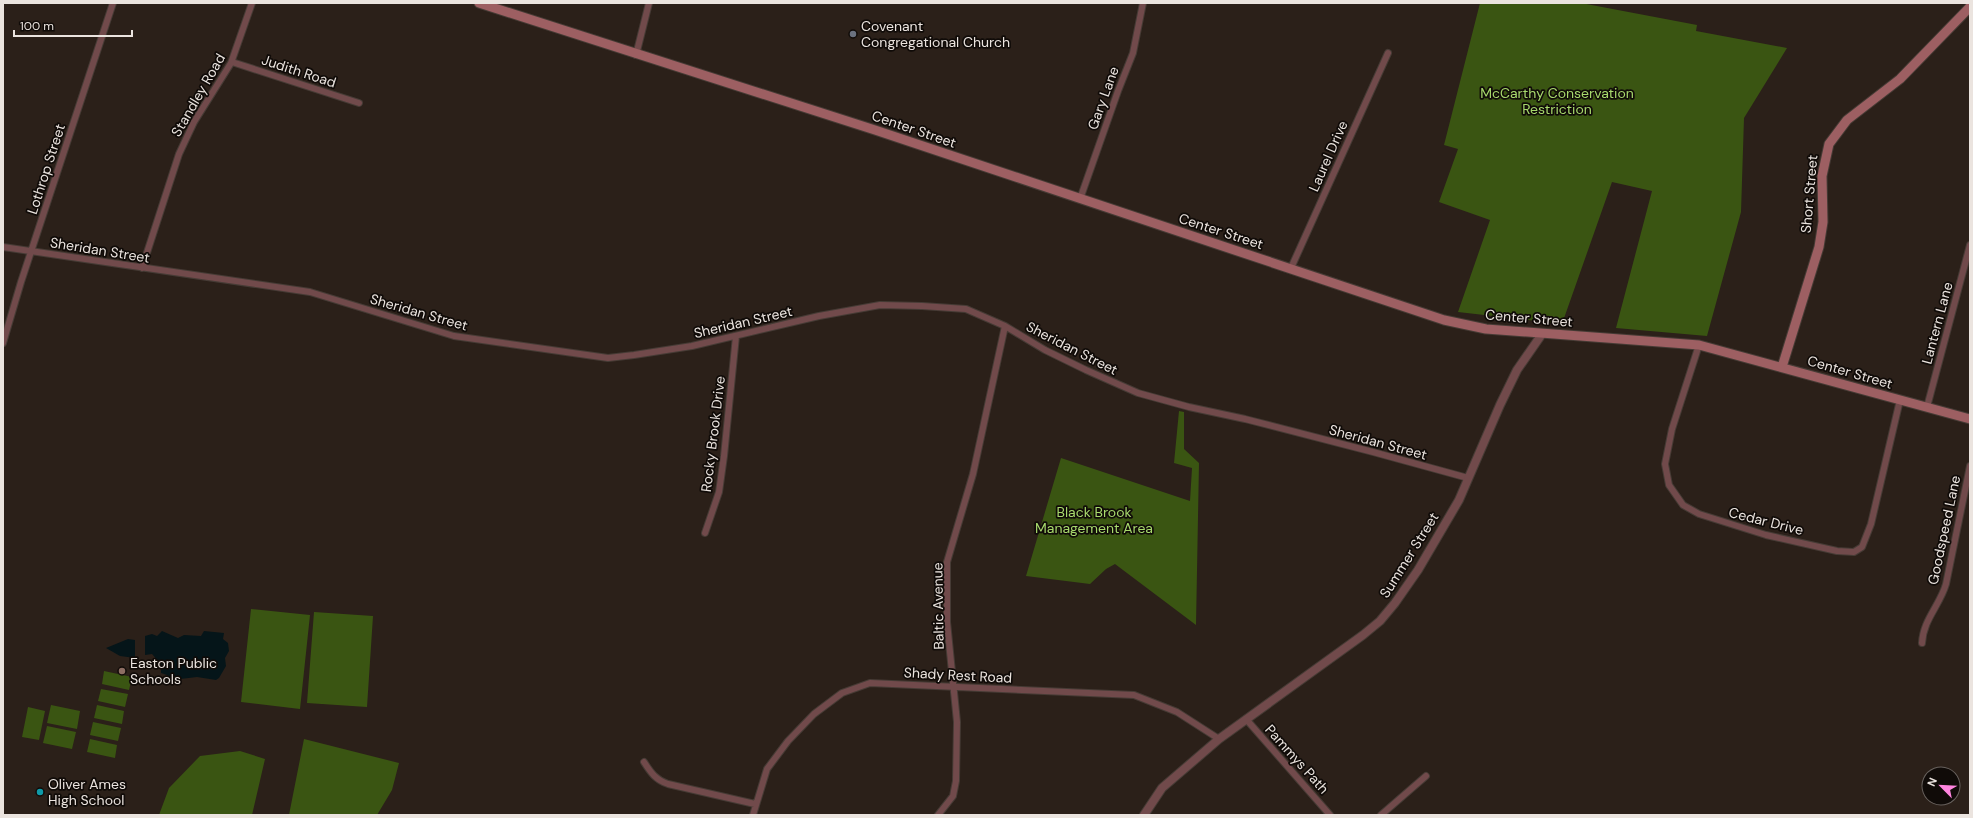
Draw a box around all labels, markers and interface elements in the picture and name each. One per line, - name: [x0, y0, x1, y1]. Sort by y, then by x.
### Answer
- scale bar: [14, 12, 132, 38]
- place label: Covenant Congregational Church: [861, 17, 1010, 51]
- text: 100 m: [20, 18, 54, 34]
- marker: Covenant Congregational Church: [848, 29, 858, 39]
- street label: Standley Road: [167, 50, 229, 140]
- street label: Judith Road: [260, 51, 338, 91]
- street label: Gary Lane: [1083, 64, 1123, 132]
- park label: McCarthy Conservation Restriction: [1480, 84, 1634, 118]
- street label: Center Street: [870, 106, 958, 152]
- street label: Laurel Drive: [1304, 118, 1352, 194]
- street label: Lothrop Street: [23, 122, 69, 216]
- street label: Short Street: [1797, 154, 1821, 234]
- street label: Center Street: [1176, 209, 1266, 253]
- street label: Sheridan Street: [49, 233, 151, 267]
- street label: Lantern Lane: [1917, 280, 1957, 366]
- street label: Sheridan Street: [368, 289, 470, 335]
- street label: Sheridan Street: [692, 302, 794, 342]
- street label: Center Street: [1484, 305, 1574, 331]
- street label: Sheridan Street: [1023, 317, 1121, 379]
- street label: Center Street: [1805, 351, 1895, 393]
- street label: Rocky Brook Drive: [697, 375, 729, 493]
- street label: Sheridan Street: [1327, 420, 1429, 464]
- street label: Goodspeed Lane: [1924, 474, 1964, 586]
- park label: Black Brook Management Area: [1035, 503, 1153, 537]
- street label: Cedar Drive: [1727, 503, 1805, 539]
- street label: Summer Street: [1376, 509, 1442, 601]
- street label: Baltic Avenue: [928, 562, 948, 650]
- place label: Easton Public Schools: [130, 654, 217, 688]
- street label: Shady Rest Road: [903, 663, 1013, 687]
- marker: Easton Public Schools: [117, 666, 127, 676]
- street label: Pammys Path: [1261, 721, 1333, 797]
- north arrow: [1921, 766, 1961, 806]
- place label: Oliver Ames High School: [48, 775, 126, 809]
- text: N: [1924, 775, 1940, 788]
- marker: Oliver Ames High School: [35, 787, 45, 797]

